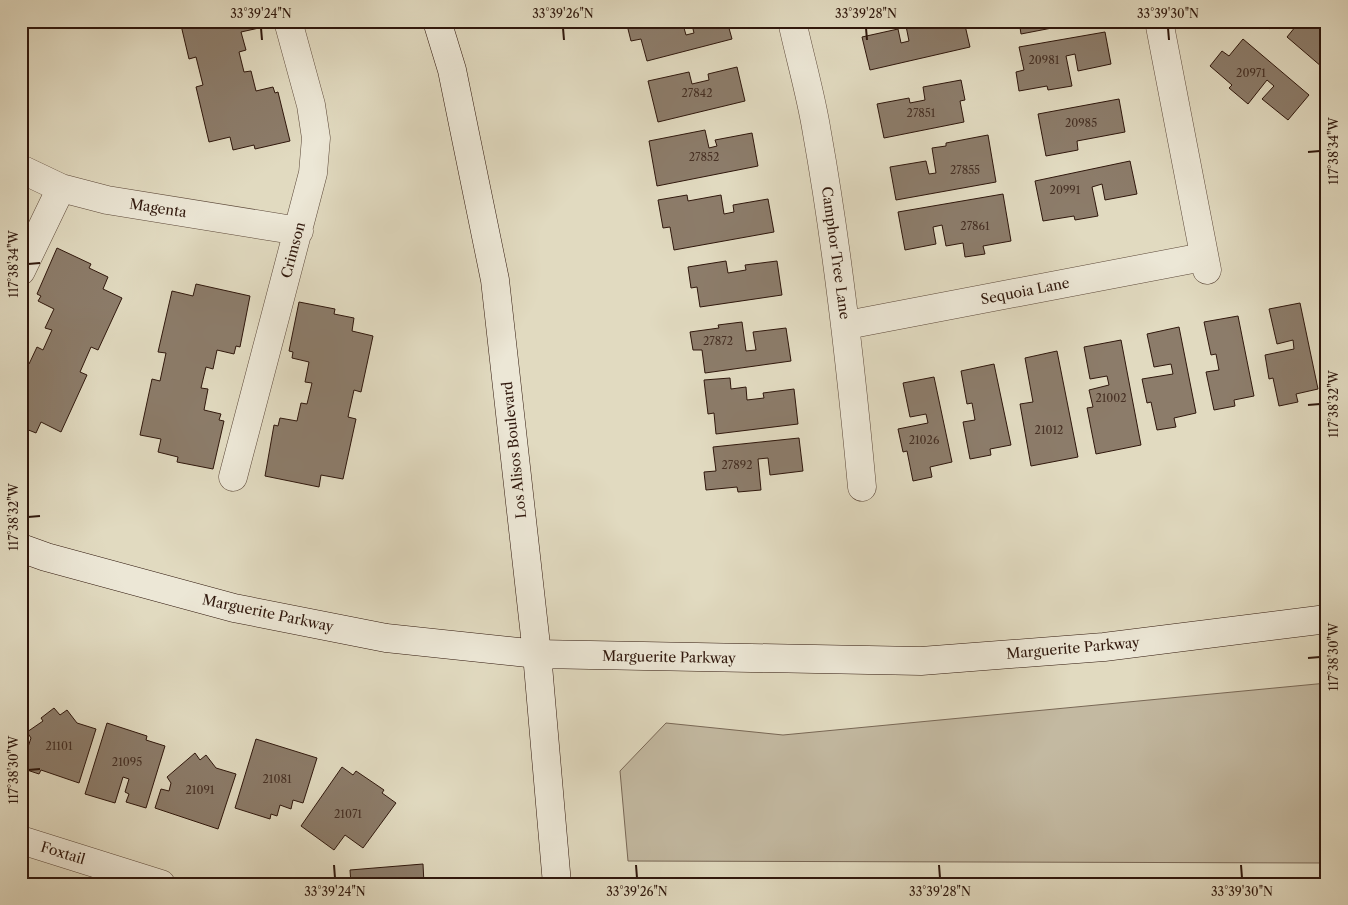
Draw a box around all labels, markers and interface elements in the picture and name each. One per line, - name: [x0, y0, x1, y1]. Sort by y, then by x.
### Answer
- text: 33°39'24"N: [230, 6, 292, 21]
- text: 33°39'26"N: [532, 6, 594, 21]
- text: 33°39'28"N: [835, 6, 897, 21]
- text: 33°39'30"N: [1137, 6, 1199, 21]
- house number: 20981: [1029, 53, 1060, 67]
- house number: 20971: [1236, 66, 1266, 80]
- house number: 27842: [682, 86, 712, 100]
- house number: 27851: [907, 106, 936, 120]
- house number: 20985: [1065, 116, 1097, 130]
- text: 117°38'34"W: [1326, 116, 1341, 185]
- house number: 27852: [689, 150, 719, 164]
- house number: 27855: [950, 163, 980, 177]
- house number: 20991: [1050, 183, 1081, 197]
- street label: Camphor Tree Lane: [818, 185, 854, 321]
- street label: Magenta: [128, 195, 188, 221]
- house number: 27861: [960, 219, 990, 233]
- street label: Crimson: [277, 220, 309, 280]
- text: 117°38'34"W: [6, 229, 21, 298]
- street label: Sequoia Lane: [979, 274, 1071, 308]
- house number: 27872: [703, 334, 733, 348]
- text: 117°38'32"W: [1326, 369, 1341, 438]
- street label: Los Alisos Boulevard: [498, 380, 530, 519]
- house number: 21002: [1095, 391, 1127, 405]
- house number: 21012: [1035, 423, 1063, 437]
- house number: 21026: [909, 433, 940, 447]
- house number: 27892: [721, 458, 753, 472]
- text: 117°38'32"W: [6, 482, 21, 551]
- street label: Marguerite Parkway: [201, 590, 336, 636]
- text: 117°38'30"W: [1326, 622, 1341, 691]
- street label: Marguerite Parkway: [1006, 633, 1141, 663]
- street label: Marguerite Parkway: [602, 647, 736, 667]
- text: 117°38'30"W: [6, 735, 21, 804]
- house number: 21101: [45, 739, 73, 753]
- house number: 21095: [112, 755, 142, 769]
- house number: 21081: [262, 772, 292, 786]
- house number: 21091: [186, 783, 215, 797]
- house number: 21071: [334, 807, 362, 821]
- street label: Foxtail: [39, 838, 87, 868]
- text: 33°39'24"N: [304, 884, 366, 899]
- text: 33°39'26"N: [606, 884, 668, 899]
- text: 33°39'28"N: [909, 884, 971, 899]
- text: 33°39'30"N: [1211, 884, 1273, 899]

